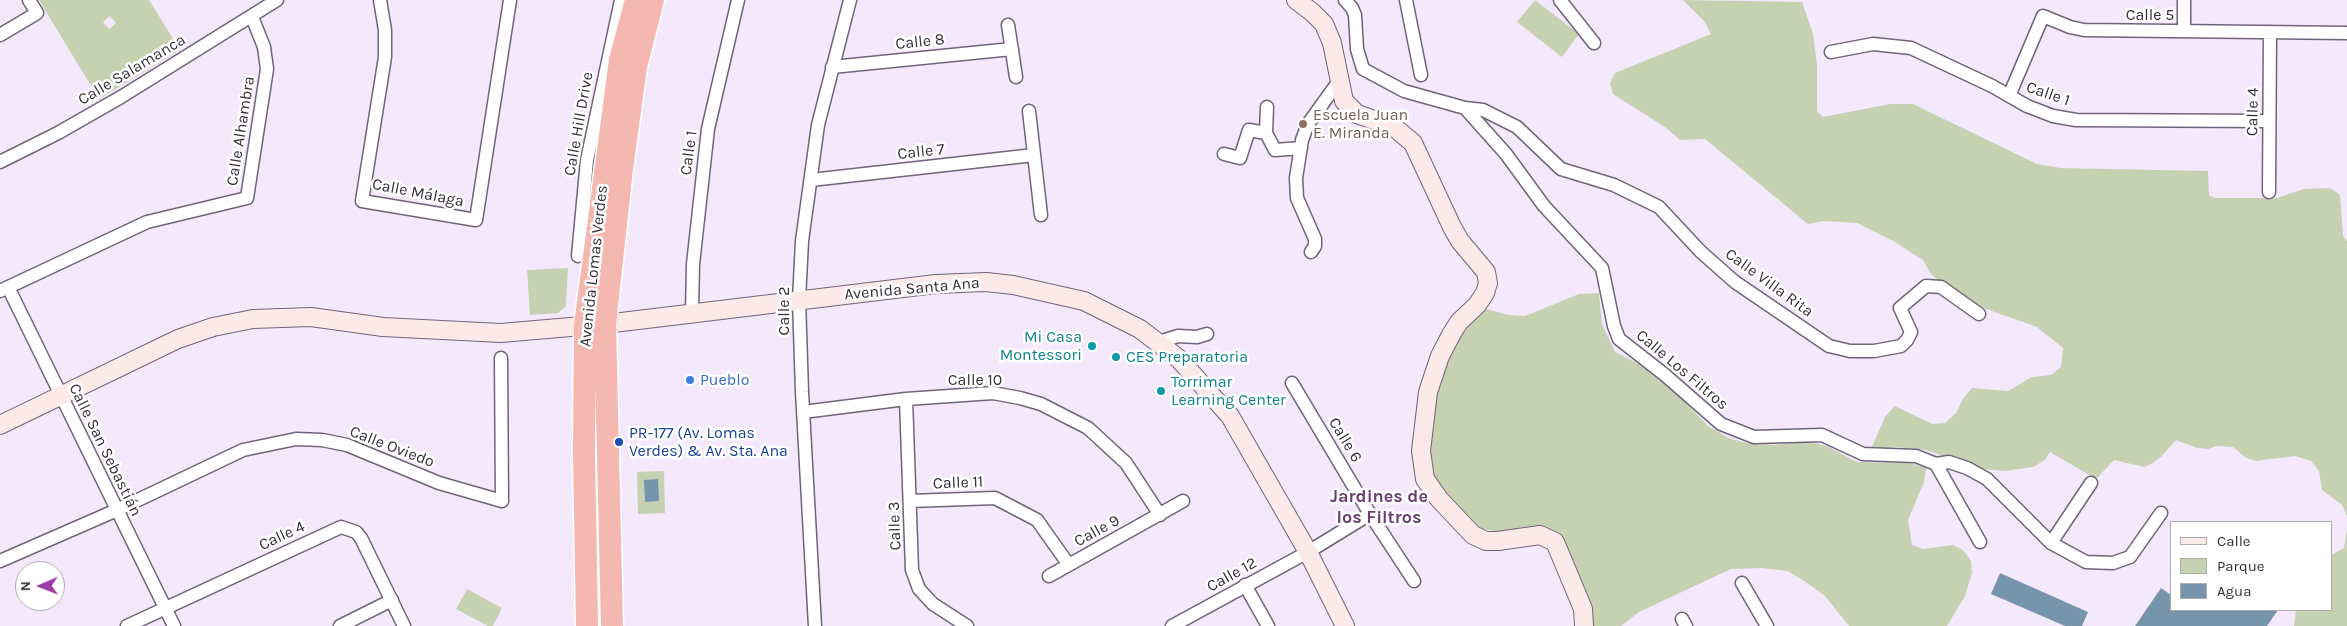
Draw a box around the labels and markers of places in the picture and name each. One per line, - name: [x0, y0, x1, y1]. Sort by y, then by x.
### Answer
- place label: Escuela Juan E. Miranda: [1313, 105, 1408, 143]
- marker: Escuela Juan E. Miranda: [1297, 118, 1309, 130]
- place label: Mi Casa Montessori: [1000, 327, 1082, 365]
- marker: Mi Casa Montessori: [1086, 340, 1098, 352]
- place label: CES Preparatoria: [1126, 347, 1248, 367]
- marker: CES Preparatoria: [1110, 351, 1122, 363]
- place label: Pueblo: [700, 370, 749, 390]
- place label: Torrimar Learning Center: [1171, 372, 1286, 410]
- marker: Pueblo: [684, 374, 696, 386]
- marker: Torrimar Learning Center: [1155, 385, 1167, 397]
- place label: PR-177 (Av. Lomas Verdes) & Av. Sta. Ana: [629, 423, 788, 461]
- marker: PR-177 (Av. Lomas Verdes) & Av. Sta. Ana: [613, 436, 625, 448]

